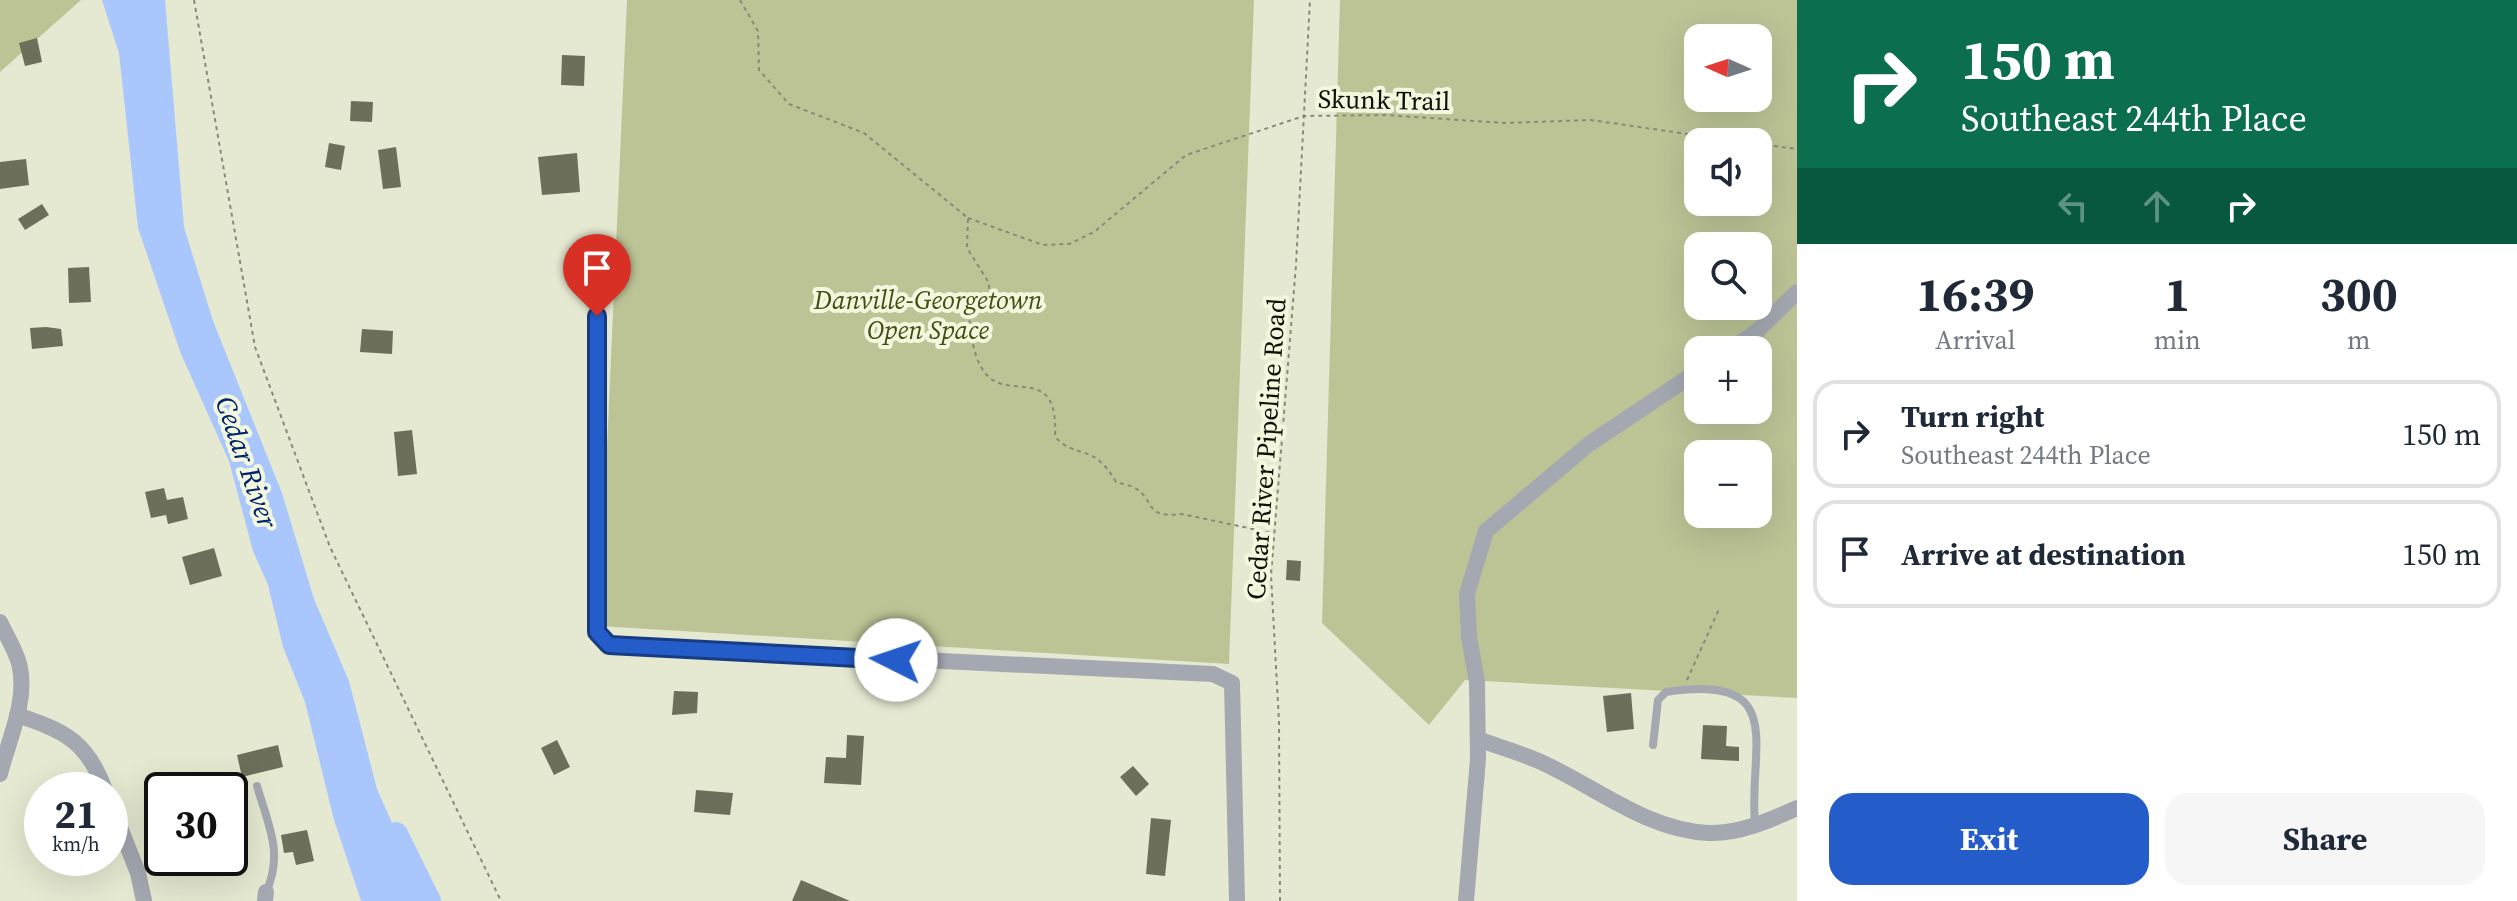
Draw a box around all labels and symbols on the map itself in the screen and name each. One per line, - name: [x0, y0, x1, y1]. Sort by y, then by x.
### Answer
- north arrow: [1684, 24, 1772, 112]
- street label: Skunk Trail: [1318, 81, 1451, 119]
- pin: [563, 234, 631, 316]
- park label: Danville-Georgetown Open Space: [813, 282, 1043, 348]
- street label: Cedar River Pipeline Road: [1238, 297, 1295, 601]
- water label: Cedar River: [207, 391, 288, 534]
- position arrow: [854, 618, 938, 702]
- speed limit sign: 30: [144, 772, 248, 876]

